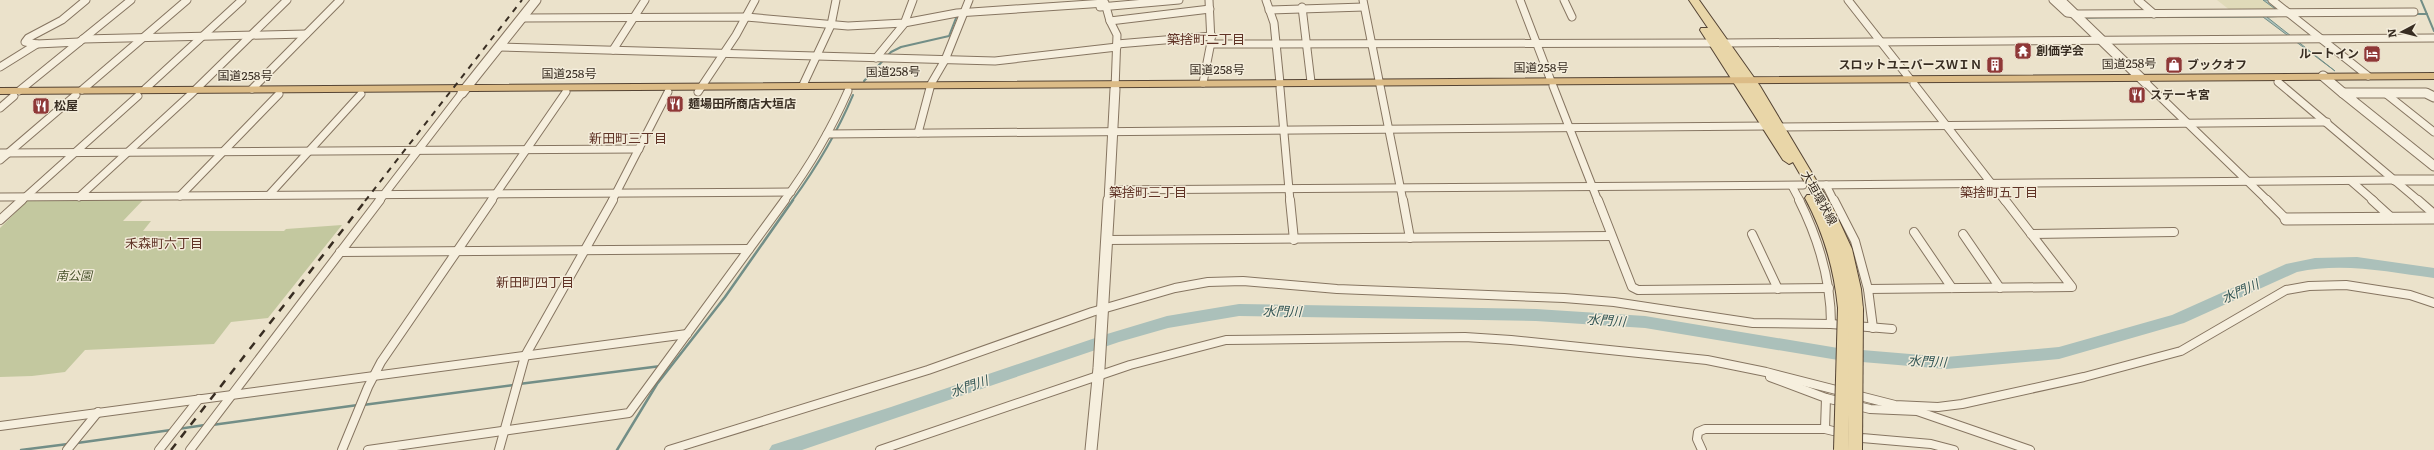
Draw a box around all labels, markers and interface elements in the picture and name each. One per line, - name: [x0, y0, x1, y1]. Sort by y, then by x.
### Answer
- north arrow: [2382, 12, 2422, 52]
- text: N: [2383, 28, 2400, 39]
- district label: 築捨町二丁目: [1167, 29, 1245, 48]
- temple icon: 創価学会: [2013, 41, 2033, 61]
- place label: 創価学会: [2036, 41, 2084, 59]
- place label: ルートイン: [2299, 44, 2359, 62]
- hotel icon: ルートイン: [2362, 44, 2382, 64]
- street label: 国道258号: [2101, 54, 2157, 72]
- place label: スロットユニバースＷＩＮ: [1839, 55, 1982, 73]
- building icon: スロットユニバースＷＩＮ: [1985, 55, 2005, 75]
- shop icon: ブックオフ: [2164, 55, 2184, 75]
- place label: ブックオフ: [2187, 55, 2247, 73]
- street label: 国道258号: [1514, 58, 1568, 76]
- street label: 国道258号: [1190, 60, 1244, 78]
- street label: 国道258号: [865, 62, 921, 80]
- street label: 国道258号: [542, 64, 596, 82]
- street label: 国道258号: [218, 66, 272, 84]
- restaurant icon: ステーキ宮: [2127, 85, 2147, 105]
- place label: ステーキ宮: [2150, 85, 2210, 103]
- restaurant icon: 麺場田所商店大垣店: [665, 94, 685, 114]
- place label: 麺場田所商店大垣店: [688, 94, 796, 112]
- restaurant icon: 松屋: [31, 96, 51, 116]
- place label: 松屋: [54, 96, 78, 114]
- district label: 新田町三丁目: [589, 128, 667, 147]
- street label: 大垣環状線: [1797, 167, 1842, 228]
- district label: 築捨町三丁目: [1109, 182, 1187, 201]
- district label: 築捨町五丁目: [1960, 182, 2038, 201]
- district label: 禾森町六丁目: [125, 233, 203, 252]
- park label: 南公園: [56, 266, 94, 284]
- district label: 新田町四丁目: [496, 272, 574, 291]
- water label: 水門川: [2218, 273, 2263, 307]
- water label: 水門川: [1262, 301, 1304, 320]
- water label: 水門川: [1586, 309, 1628, 330]
- water label: 水門川: [1907, 350, 1949, 371]
- water label: 水門川: [947, 370, 992, 401]

